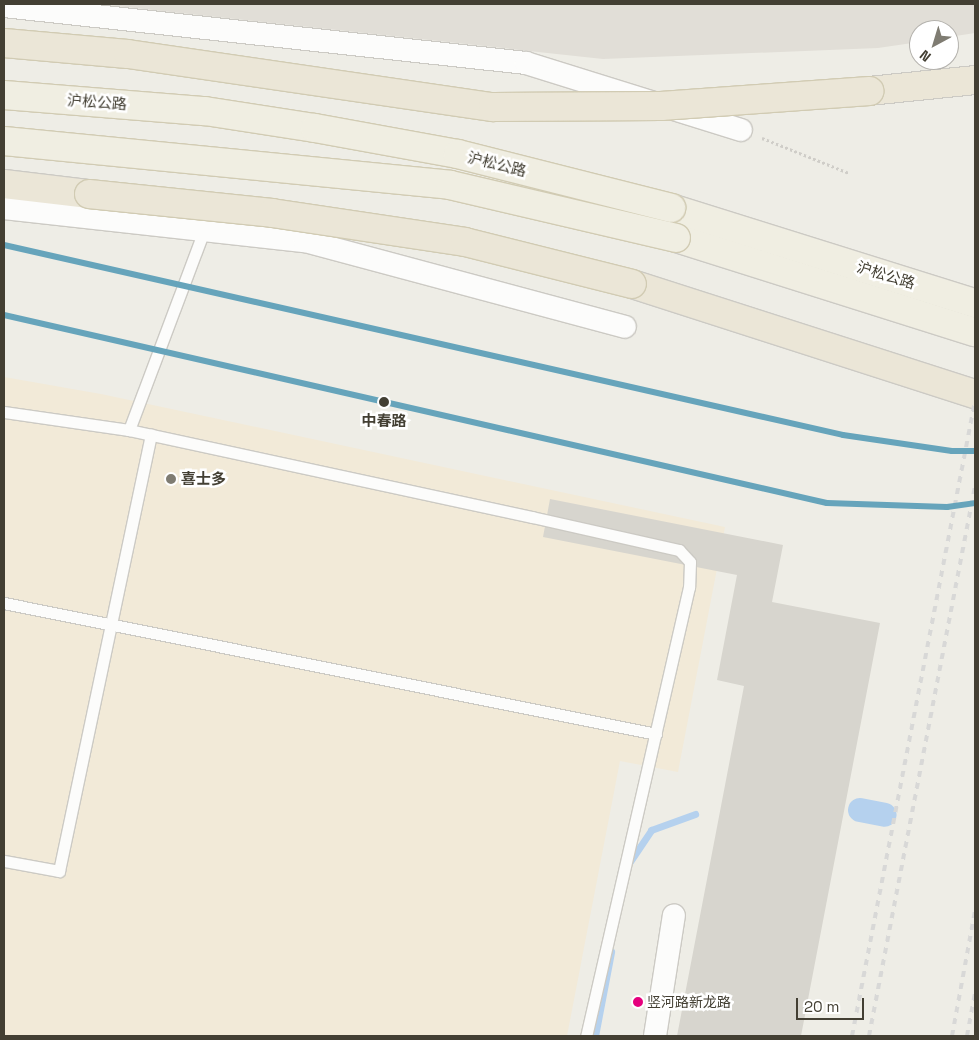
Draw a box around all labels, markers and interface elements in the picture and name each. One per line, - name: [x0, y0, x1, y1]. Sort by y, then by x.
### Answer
- north arrow: [909, 20, 959, 70]
- text: N: [916, 46, 935, 66]
- street label: 沪松公路: [66, 91, 128, 113]
- street label: 沪松公路: [466, 148, 528, 180]
- street label: 沪松公路: [855, 258, 917, 292]
- marker: 中春路: [376, 394, 392, 410]
- place label: 中春路: [362, 412, 406, 430]
- place label: 喜士多: [181, 470, 226, 488]
- marker: 喜士多: [165, 473, 177, 485]
- scale bar: [799, 988, 866, 1020]
- place label: 竖河路新龙路: [647, 994, 731, 1010]
- marker: 竖河路新龙路: [633, 997, 643, 1007]
- text: 20 m: [804, 997, 839, 1016]

